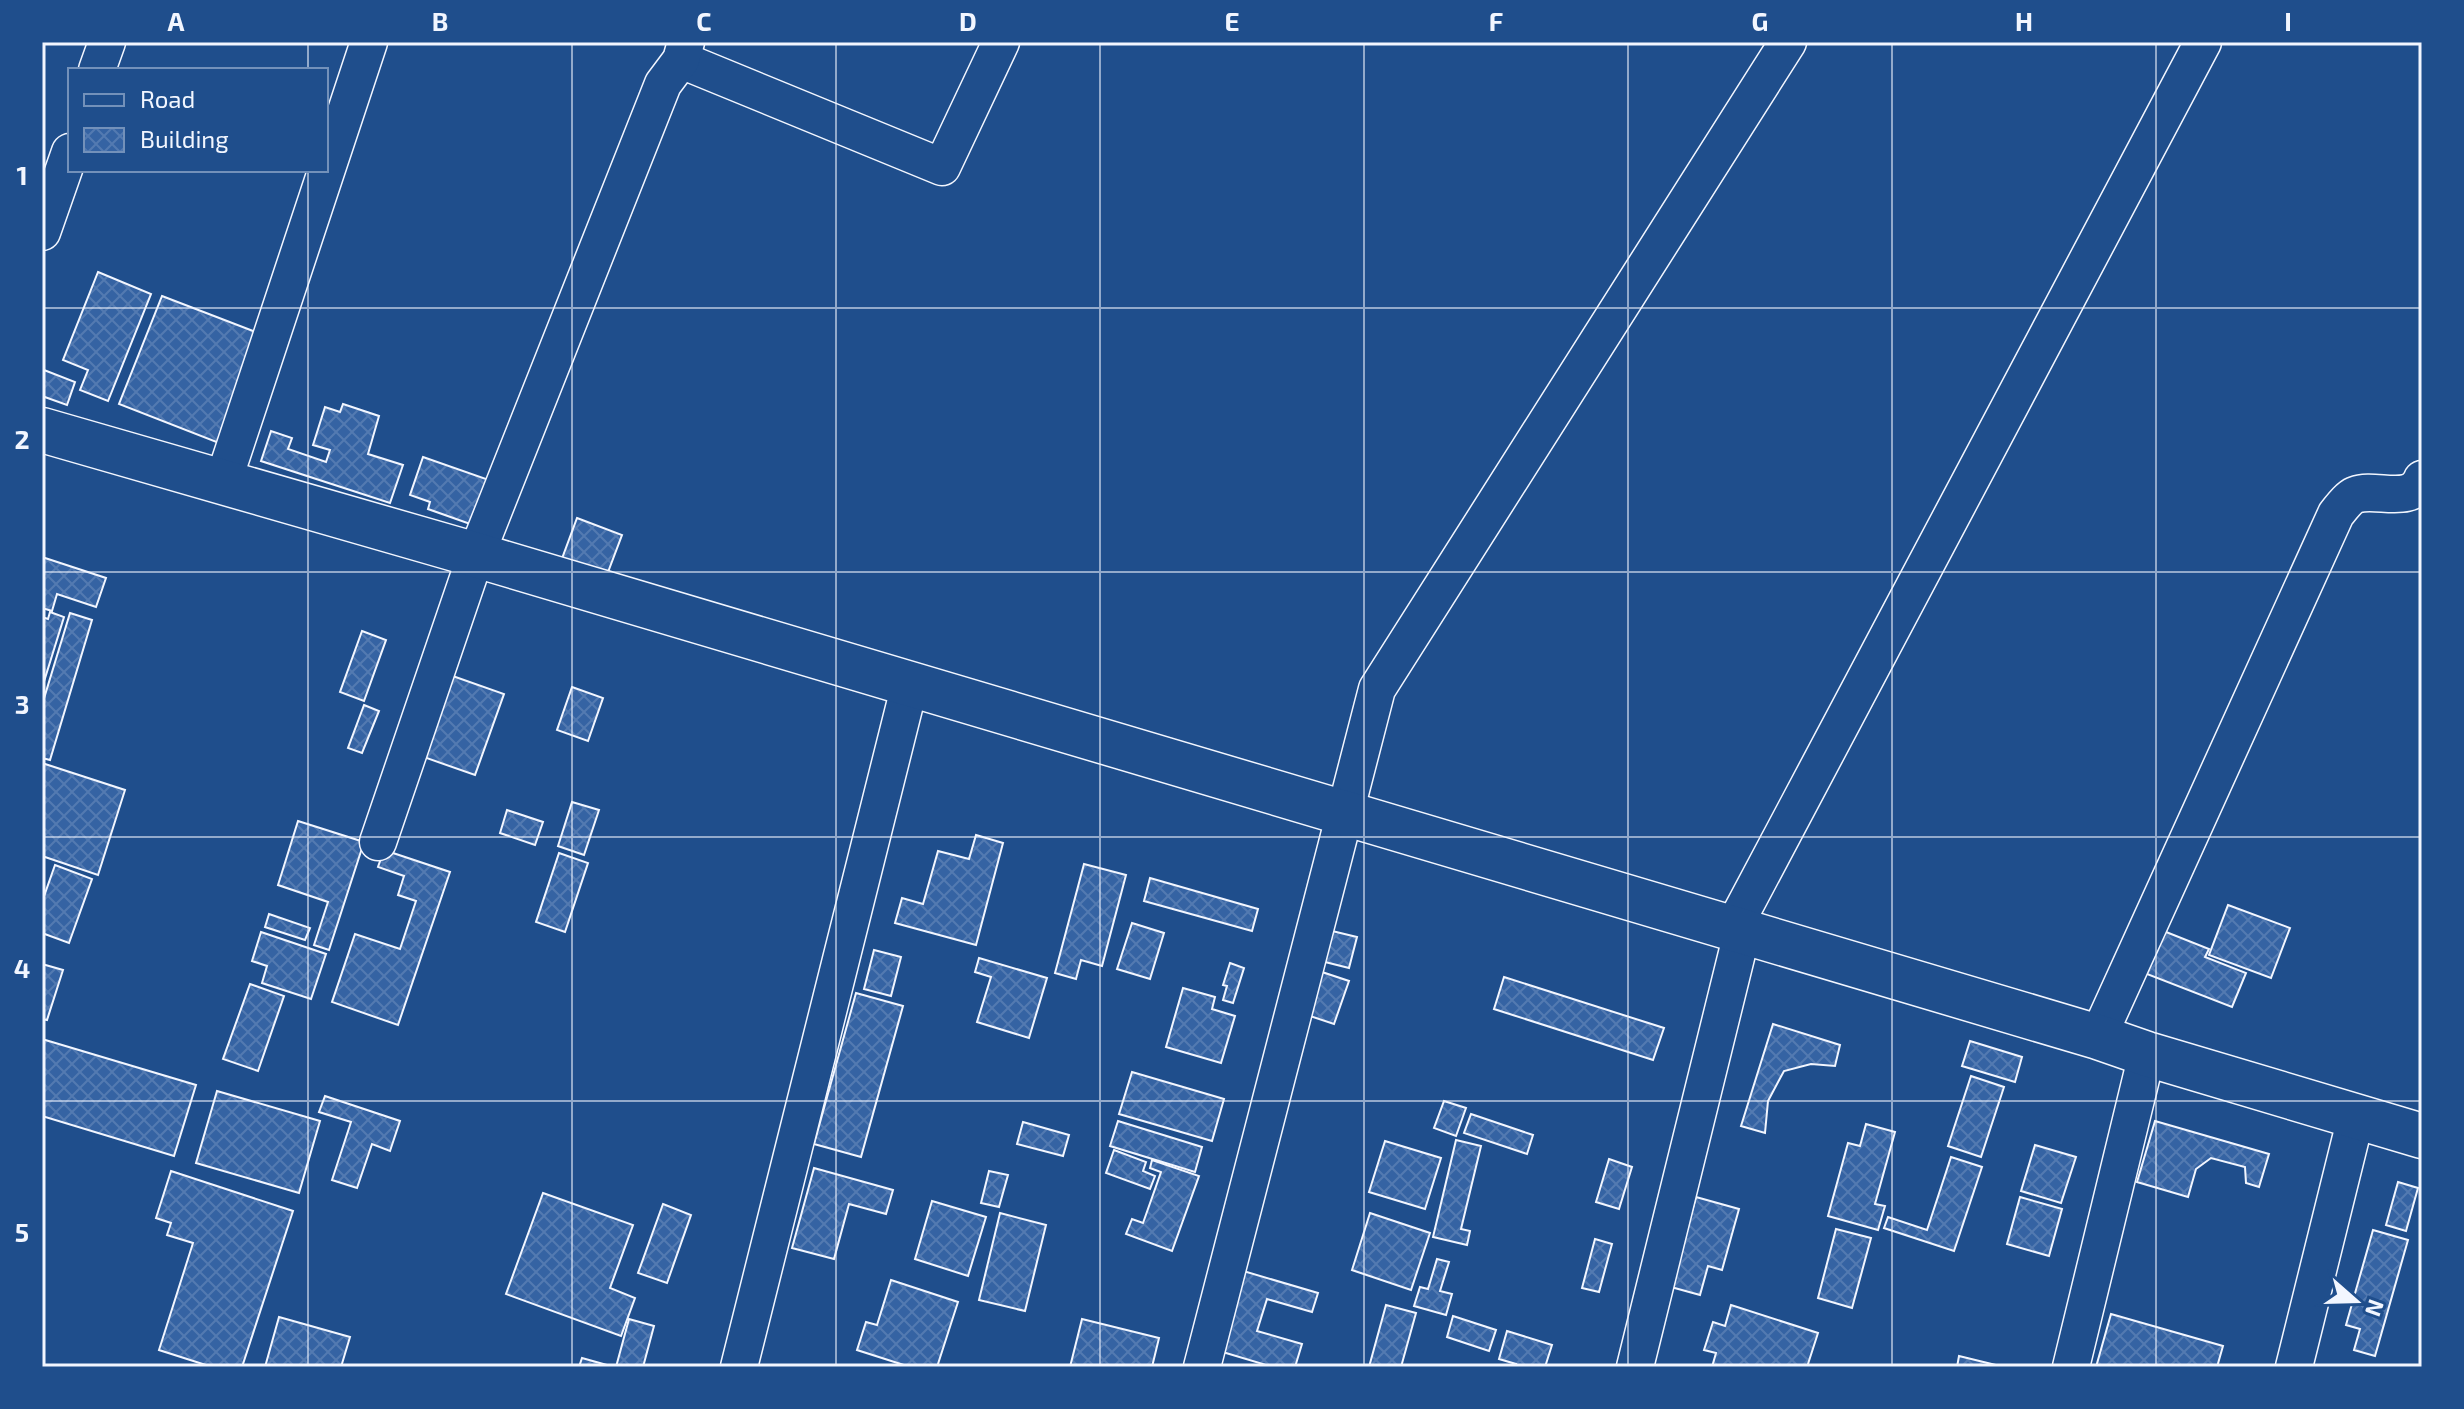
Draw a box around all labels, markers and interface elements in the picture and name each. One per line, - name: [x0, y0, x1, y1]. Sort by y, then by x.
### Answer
- text: A: [168, 5, 185, 36]
- text: B: [432, 5, 448, 36]
- text: C: [696, 5, 712, 36]
- text: D: [959, 5, 977, 36]
- text: E: [1224, 5, 1240, 36]
- text: F: [1489, 5, 1503, 36]
- text: G: [1752, 5, 1768, 36]
- text: H: [2015, 5, 2033, 36]
- text: I: [2284, 5, 2292, 36]
- legend: [68, 68, 328, 172]
- text: Road: [140, 84, 195, 113]
- text: Building: [140, 124, 229, 153]
- text: 1: [16, 159, 28, 190]
- text: 2: [14, 423, 30, 454]
- text: 3: [15, 688, 29, 719]
- text: 4: [14, 952, 30, 983]
- text: 5: [15, 1216, 29, 1247]
- north arrow: [2316, 1261, 2396, 1341]
- text: N: [2361, 1296, 2391, 1320]

